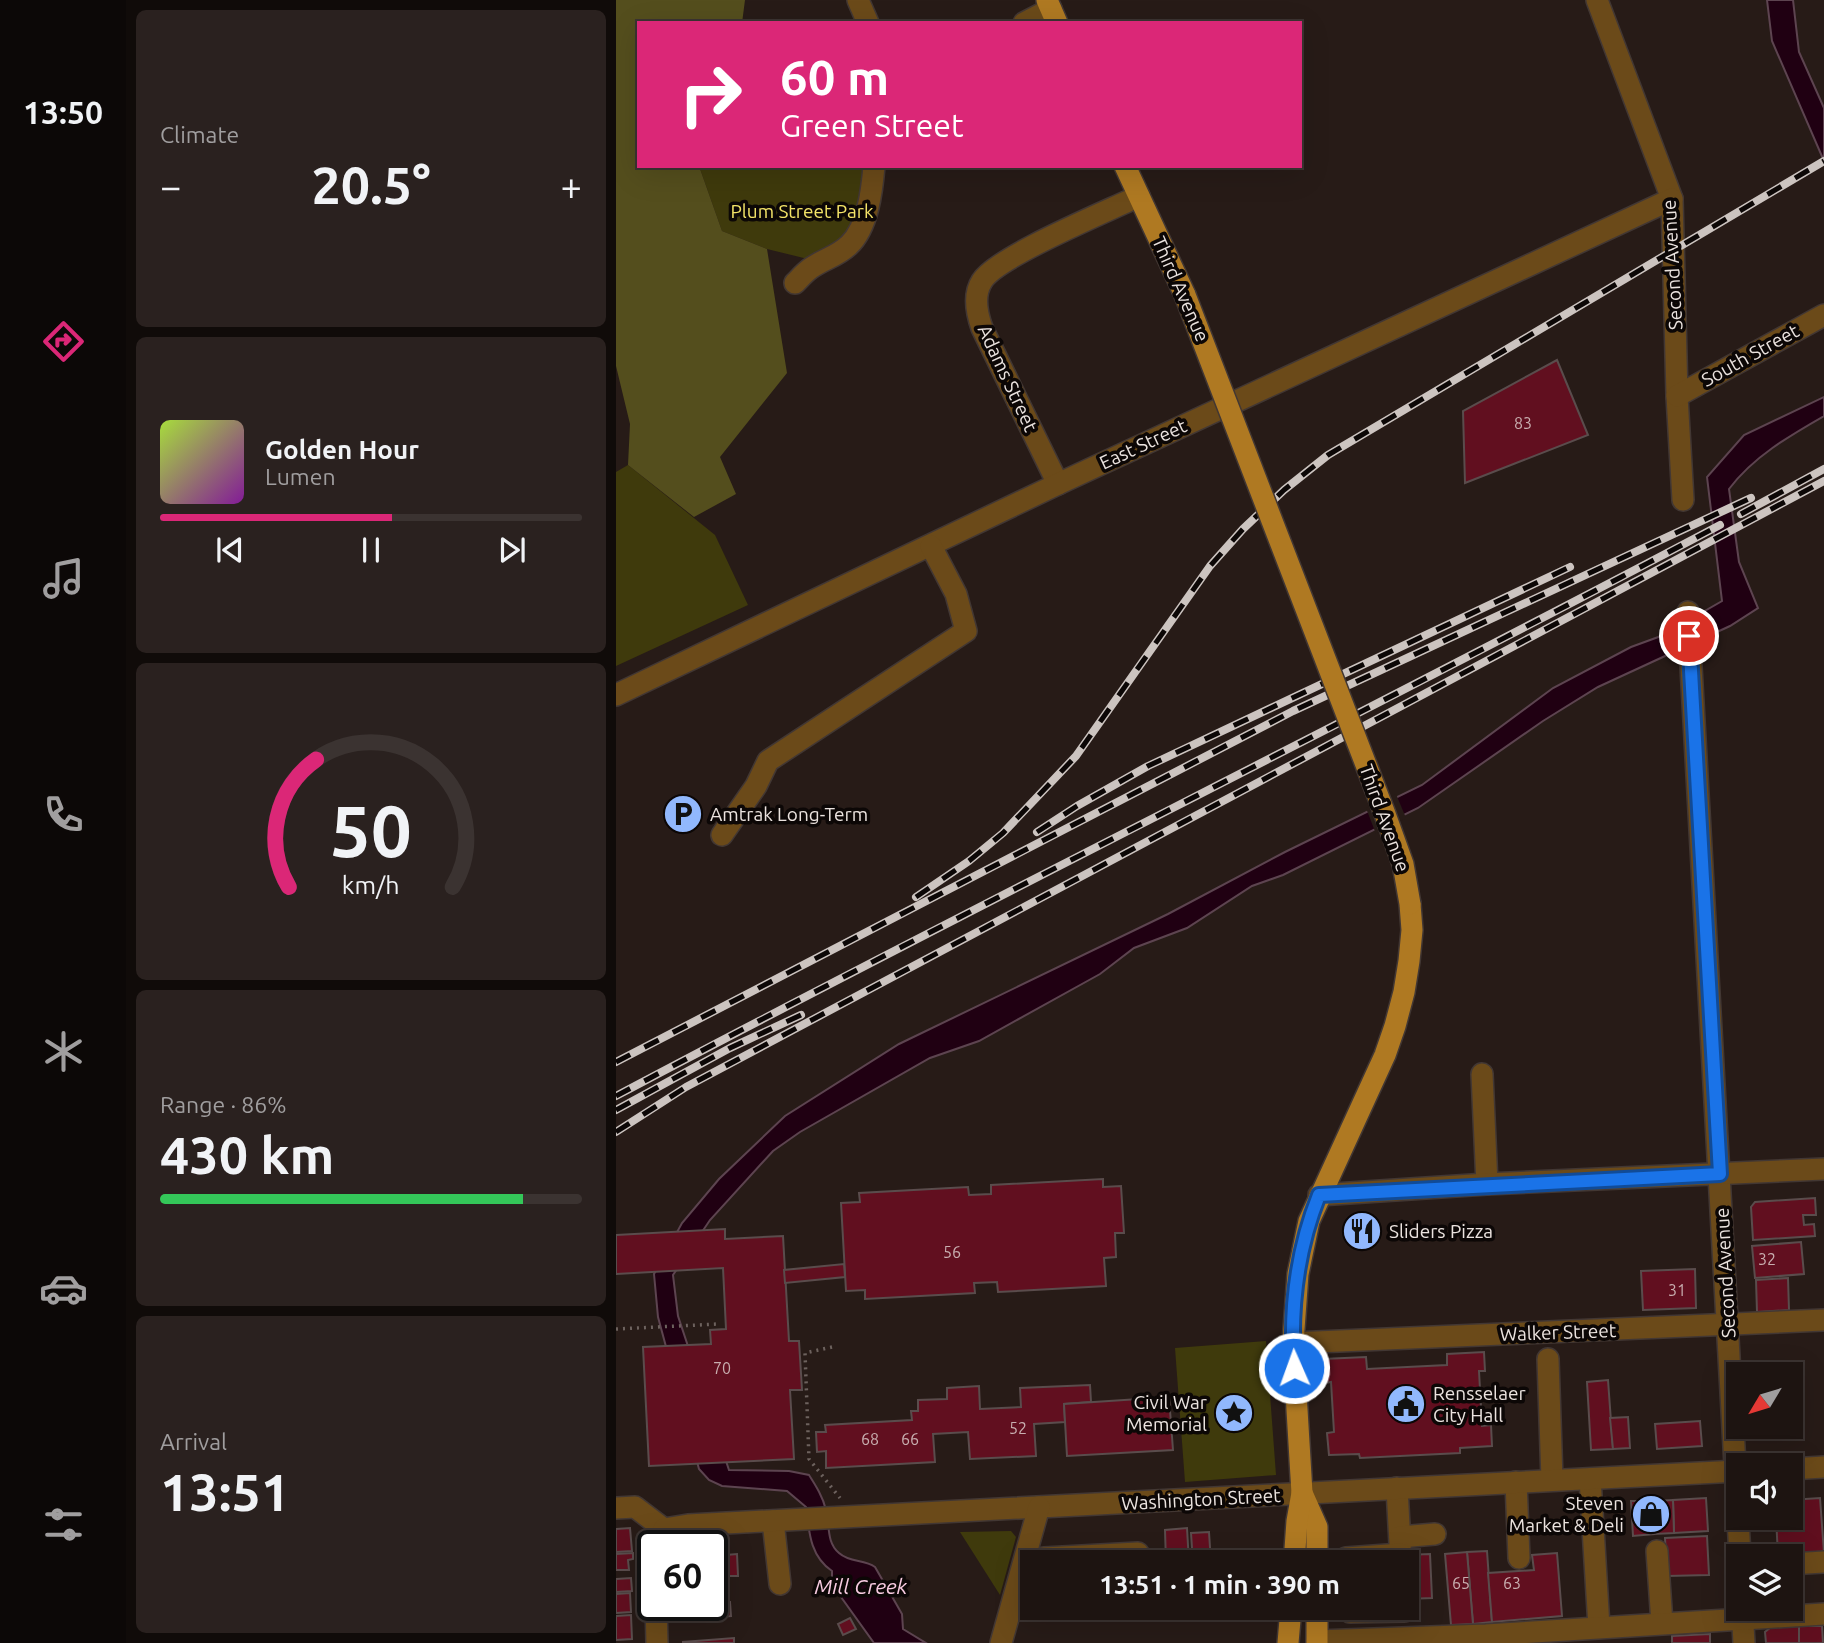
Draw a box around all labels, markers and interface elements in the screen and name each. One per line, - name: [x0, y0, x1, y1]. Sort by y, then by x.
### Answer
- icon: right: [665, 49, 756, 140]
- text: 60 m: [780, 49, 889, 104]
- text: 13:50: [23, 94, 103, 130]
- text: Green Street: [780, 107, 964, 143]
- text: Climate: [160, 122, 239, 147]
- text: 20.5°: [311, 156, 431, 214]
- text: −: [160, 165, 181, 207]
- text: +: [561, 165, 582, 207]
- street label: Second Avenue: [1658, 199, 1686, 331]
- park label: Plum Street Park: [730, 200, 874, 222]
- street label: Third Avenue: [1148, 233, 1214, 345]
- icon: directions: [39, 317, 88, 366]
- street label: South Street: [1698, 319, 1803, 391]
- street label: Adams Street: [974, 321, 1043, 435]
- street label: East Street: [1096, 414, 1191, 474]
- house number: 83: [1514, 414, 1532, 432]
- text: Golden Hour: [265, 435, 419, 464]
- text: Lumen: [265, 464, 336, 489]
- icon: previous: [211, 531, 249, 569]
- icon: pause: [352, 531, 390, 569]
- icon: next: [493, 531, 531, 569]
- icon: music: [39, 554, 88, 603]
- pin: [1659, 606, 1719, 666]
- icon: arrive: [1670, 617, 1708, 655]
- street label: Third Avenue: [1355, 761, 1415, 875]
- icon: phone: [39, 790, 88, 839]
- text: 50: [330, 790, 412, 872]
- parking icon: Amtrak Long-Term: [662, 793, 704, 835]
- place label: Amtrak Long-Term: [710, 803, 868, 825]
- text: km/h: [342, 871, 400, 899]
- icon: climate: [39, 1027, 88, 1076]
- text: Range · 86%: [160, 1092, 287, 1117]
- text: 430 km: [160, 1126, 334, 1184]
- street label: Second Avenue: [1711, 1207, 1739, 1339]
- restaurant icon: Sliders Pizza: [1341, 1210, 1383, 1252]
- place label: Sliders Pizza: [1389, 1220, 1493, 1242]
- house number: 56: [943, 1243, 961, 1261]
- house number: 32: [1758, 1250, 1776, 1268]
- icon: car: [39, 1264, 88, 1313]
- house number: 31: [1668, 1281, 1686, 1299]
- street label: Walker Street: [1499, 1319, 1617, 1345]
- position arrow: [1257, 1331, 1331, 1405]
- house number: 70: [713, 1359, 731, 1377]
- north arrow: [1726, 1362, 1802, 1438]
- map controls: [1726, 1362, 1803, 1621]
- place label: Rensselaer City Hall: [1433, 1382, 1526, 1426]
- public building icon: Rensselaer City Hall: [1385, 1383, 1427, 1425]
- place label: Civil War Memorial: [1126, 1391, 1207, 1435]
- place icon: Civil War Memorial: [1213, 1392, 1255, 1434]
- house number: 52: [1009, 1419, 1027, 1437]
- text: Arrival: [160, 1429, 227, 1454]
- house number: 68: [861, 1430, 879, 1448]
- house number: 66: [901, 1430, 919, 1448]
- button: sound: [1726, 1453, 1803, 1530]
- text: 13:51: [160, 1463, 290, 1521]
- street label: Washington Street: [1121, 1484, 1282, 1514]
- place label: Steven Market & Deli: [1509, 1492, 1624, 1536]
- shop icon: Steven Market & Deli: [1630, 1493, 1672, 1535]
- icon: filters: [39, 1500, 88, 1549]
- speed limit sign: 60: [637, 1530, 728, 1621]
- button: layers: [1726, 1544, 1803, 1621]
- text: 13:51 · 1 min · 390 m: [1099, 1570, 1340, 1599]
- water label: Mill Creek: [815, 1574, 908, 1598]
- house number: 65: [1452, 1574, 1470, 1592]
- house number: 63: [1503, 1574, 1521, 1592]

